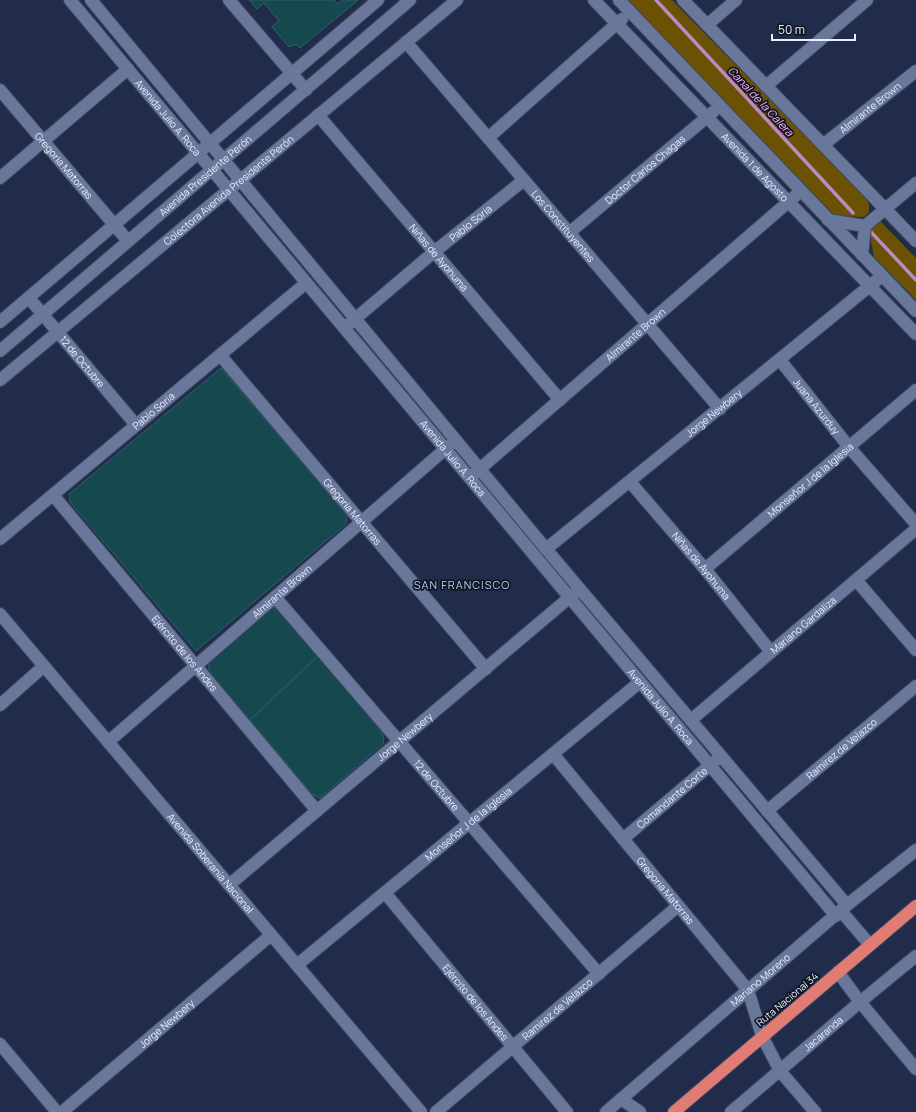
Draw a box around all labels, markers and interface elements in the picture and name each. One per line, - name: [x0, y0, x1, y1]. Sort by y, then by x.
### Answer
- scale bar: [772, 16, 855, 42]
- text: 50 m: [778, 21, 805, 38]
- water label: Canal de la Calera: [725, 63, 798, 140]
- street label: Avenida Julio A. Roca: [132, 76, 204, 159]
- street label: Almirante Brown: [836, 79, 904, 137]
- street label: Gregoria Matorras: [32, 129, 96, 202]
- street label: Avenida 1 de Agosto: [718, 129, 792, 205]
- street label: Avenida Presidente Perón: [156, 132, 254, 219]
- street label: Colectora Avenida Presidente Perón: [160, 132, 296, 248]
- street label: Doctor Carlos Chagas: [602, 132, 688, 207]
- street label: Los Constituyentes: [529, 187, 598, 265]
- street label: Pablo Soria: [446, 201, 495, 244]
- street label: Niñas de Ayohuma: [406, 221, 472, 294]
- street label: Almirante Brown: [602, 304, 668, 364]
- street label: 12 de Octubre: [57, 333, 108, 390]
- street label: Juana Azurduy: [790, 375, 844, 438]
- street label: Jorge Newbery: [683, 385, 745, 440]
- street label: Pablo Soria: [129, 389, 178, 432]
- street label: Avenida Julio A. Roca: [417, 417, 489, 499]
- street label: Monseñor J de la Iglesia: [764, 439, 856, 520]
- street label: Gregoria Matorras: [320, 475, 385, 548]
- street label: Niñas de Ayohuma: [669, 529, 734, 603]
- street label: Almirante Brown: [249, 561, 315, 621]
- district label: SAN FRANCISCO: [414, 577, 510, 592]
- street label: Mariano Gardaliza: [767, 593, 839, 657]
- street label: Ejército de los Andes: [149, 612, 221, 694]
- street label: Avenida Julio A. Roca: [625, 665, 697, 748]
- street label: Jorge Newbery: [374, 709, 436, 764]
- street label: Ramirez de Velazco: [803, 715, 880, 783]
- street label: 12 de Octubre: [411, 756, 463, 814]
- street label: Comandante Corte: [634, 764, 710, 832]
- street label: Monseñor J de la Iglesia: [422, 784, 515, 864]
- street label: Avenida Soberanía Nacional: [164, 810, 257, 916]
- street label: Gregoria Matorras: [634, 854, 698, 927]
- street label: Mariano Moreno: [727, 950, 793, 1009]
- street label: Ejército de los Andes: [440, 961, 512, 1043]
- street label: Ruta Nacional 34: [753, 969, 821, 1029]
- street label: Ramirez de Velazco: [519, 975, 595, 1043]
- street label: Jorge Newbery: [136, 995, 198, 1051]
- street label: Jacaranda: [800, 1013, 846, 1054]

